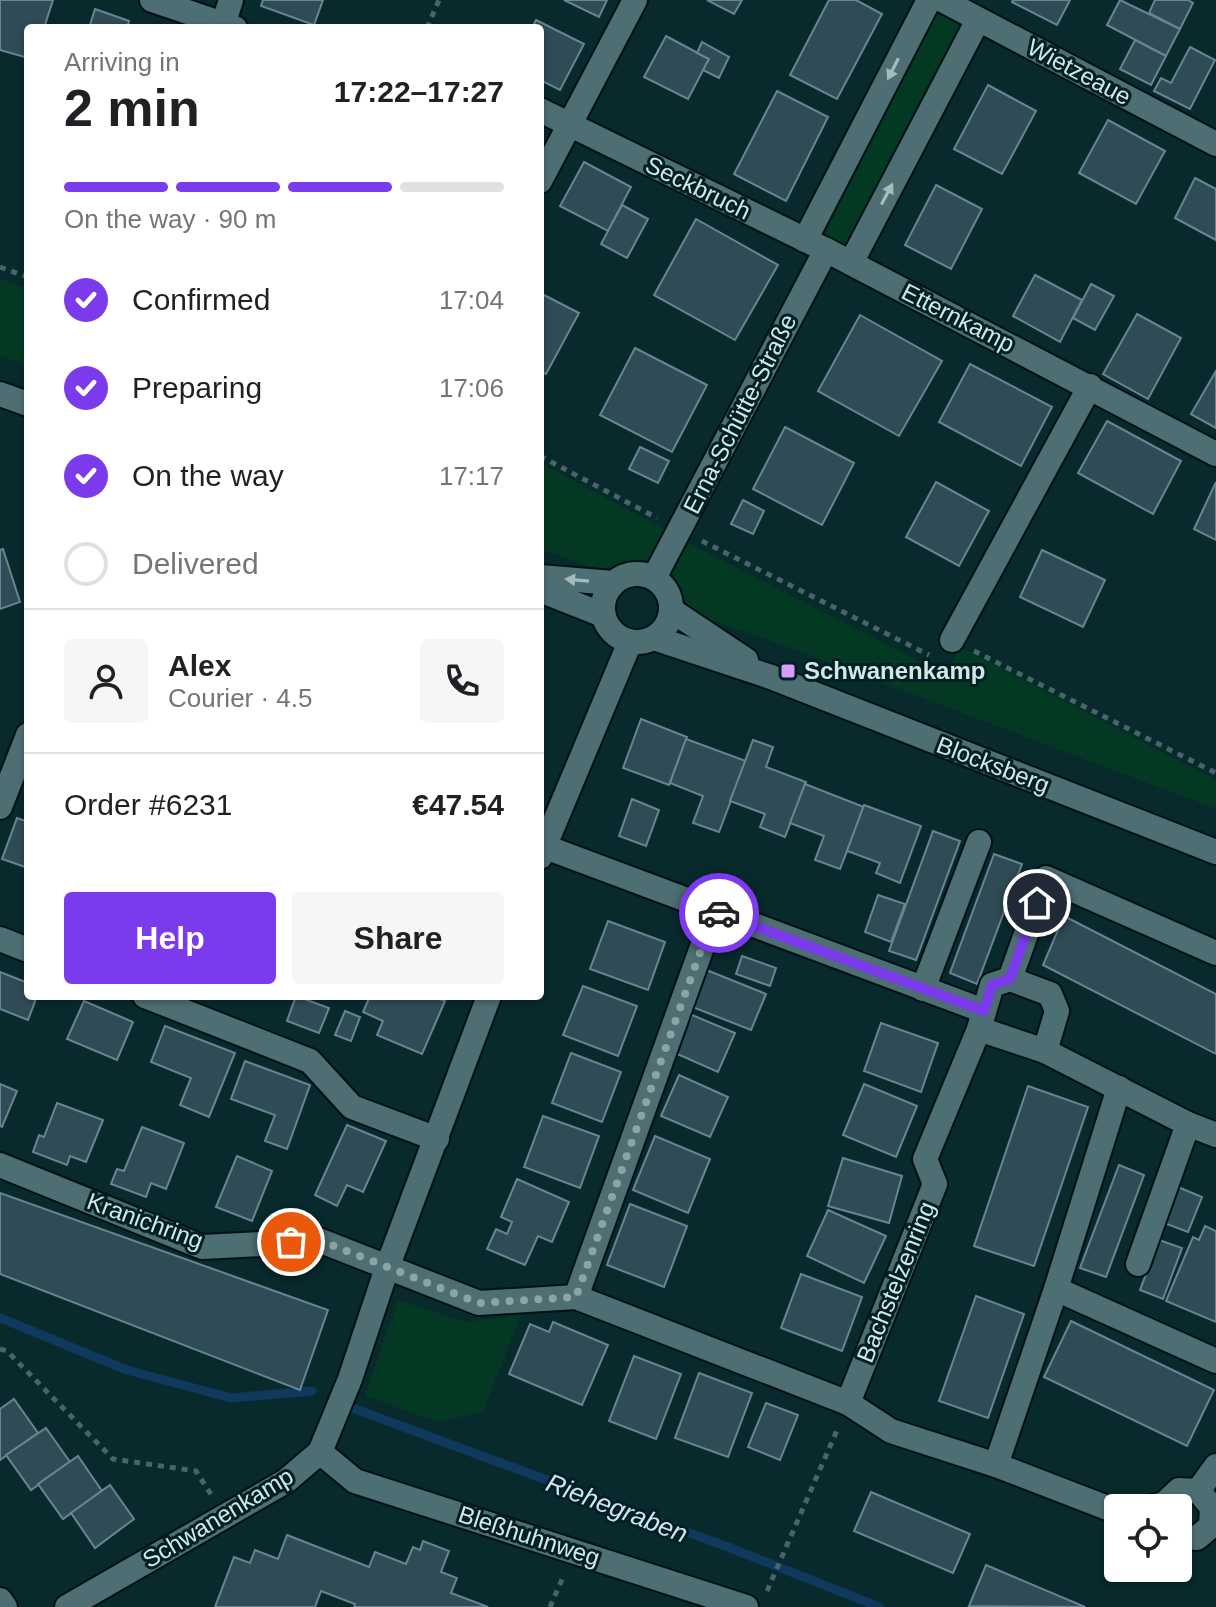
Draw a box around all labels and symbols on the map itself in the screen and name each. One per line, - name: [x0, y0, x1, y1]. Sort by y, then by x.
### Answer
- street label: Wietzeaue: [1023, 33, 1136, 110]
- one-way arrow: [887, 58, 900, 81]
- street label: Seckbruch: [641, 151, 755, 225]
- one-way arrow: [880, 183, 893, 206]
- street label: Etternkamp: [897, 278, 1019, 357]
- street label: Erna-Schütte-Straße: [678, 310, 802, 518]
- one-way arrow: [564, 573, 589, 586]
- place label: Schwanenkamp: [804, 657, 985, 684]
- marker: Schwanenkamp: [779, 662, 797, 680]
- street label: Blocksberg: [933, 731, 1053, 798]
- pin: [1003, 869, 1071, 937]
- courier: [679, 873, 759, 953]
- street label: Kranichring: [84, 1187, 207, 1254]
- street label: Bachstelzenring: [851, 1198, 940, 1366]
- pin: [257, 1208, 325, 1276]
- street label: Schwanenkamp: [138, 1462, 298, 1573]
- water label: Riehegraben: [542, 1467, 692, 1549]
- street label: Bleßhuhnweg: [455, 1500, 603, 1571]

